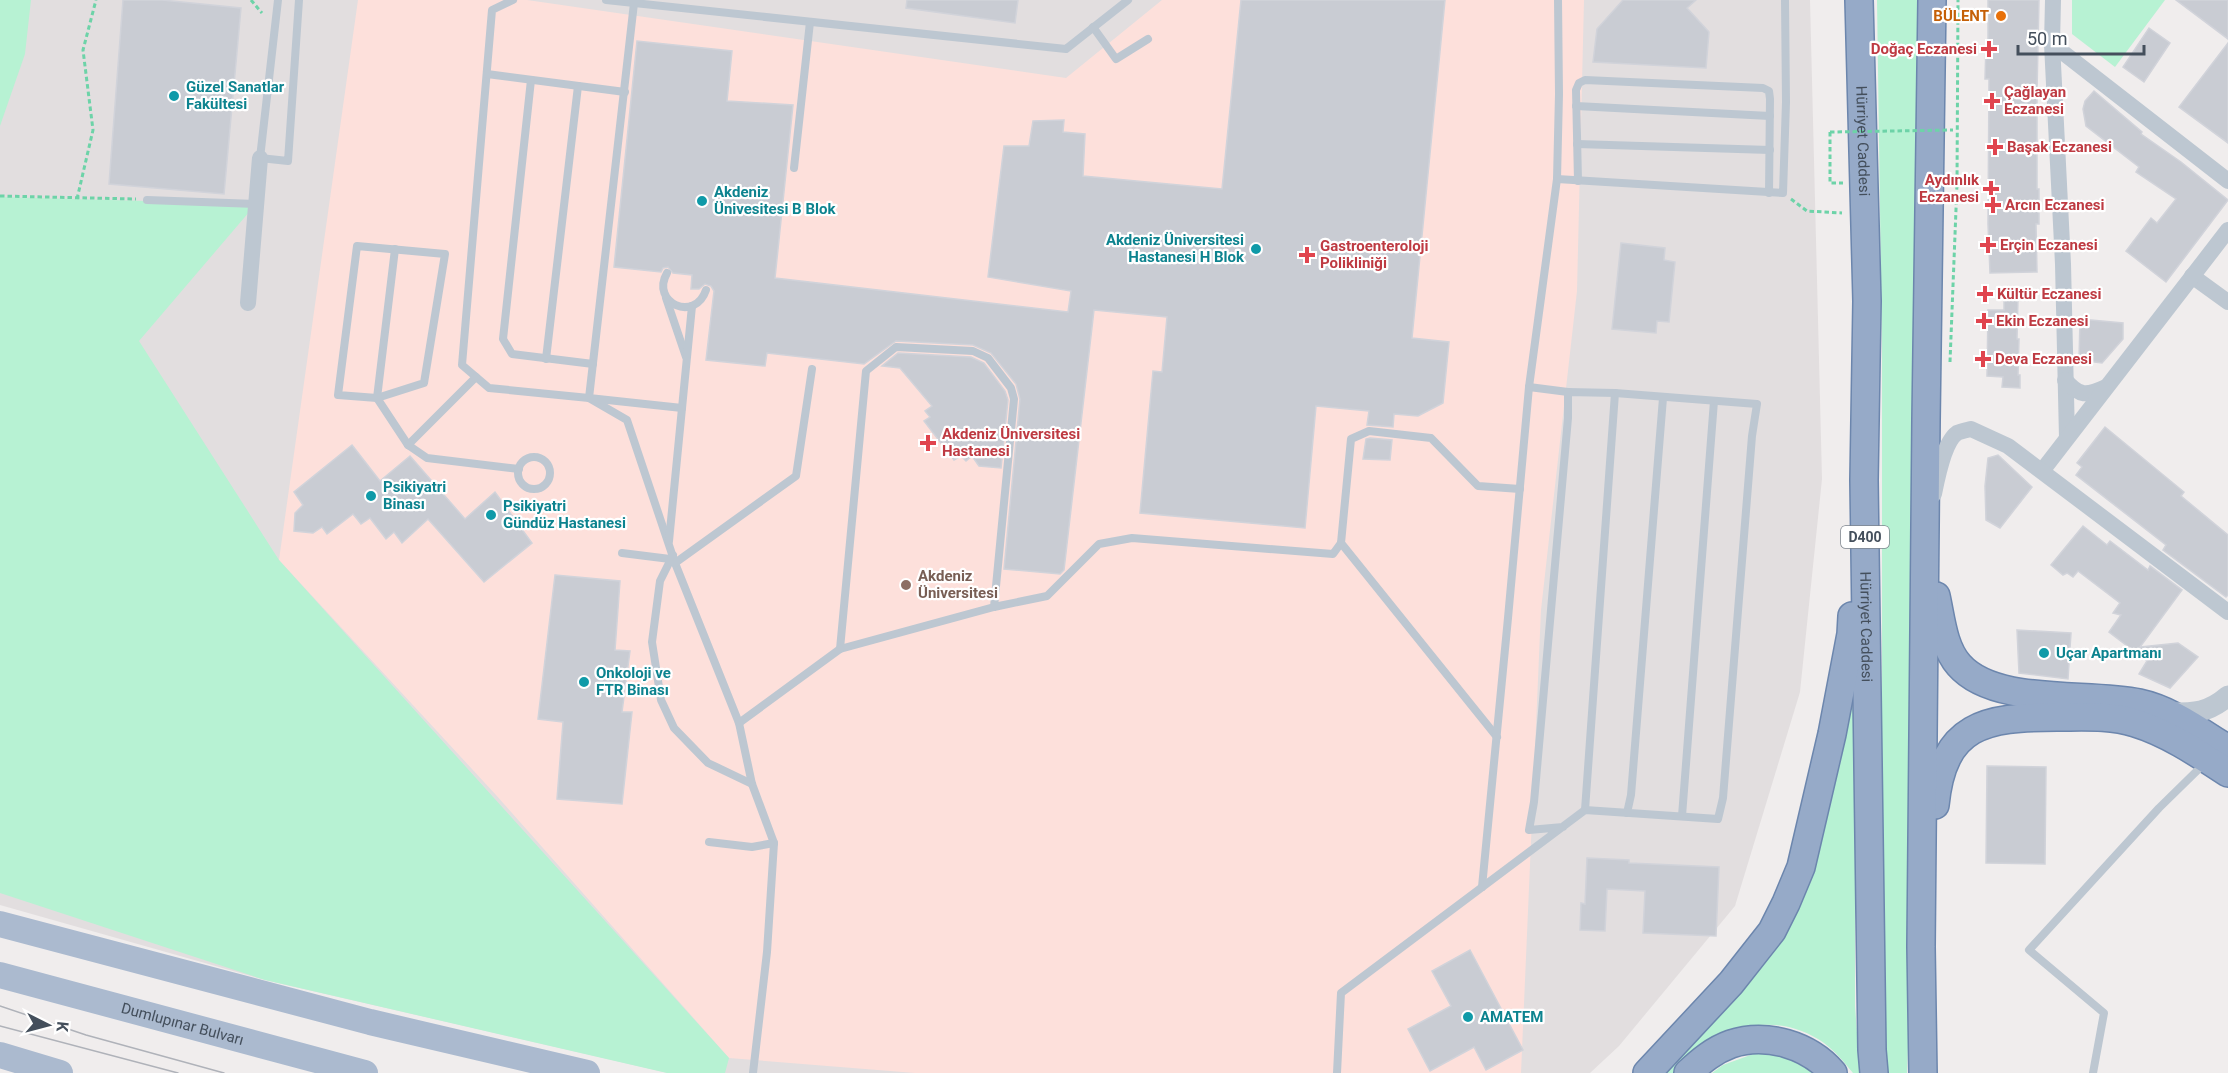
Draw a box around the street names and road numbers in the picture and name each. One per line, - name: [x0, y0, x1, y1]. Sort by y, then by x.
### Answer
- street label: Hürriyet Caddesi: [1852, 85, 1873, 197]
- road number: D400: [1841, 526, 1889, 548]
- street label: Hürriyet Caddesi: [1856, 571, 1876, 682]
- street label: Dumlupınar Bulvarı: [119, 999, 246, 1049]

